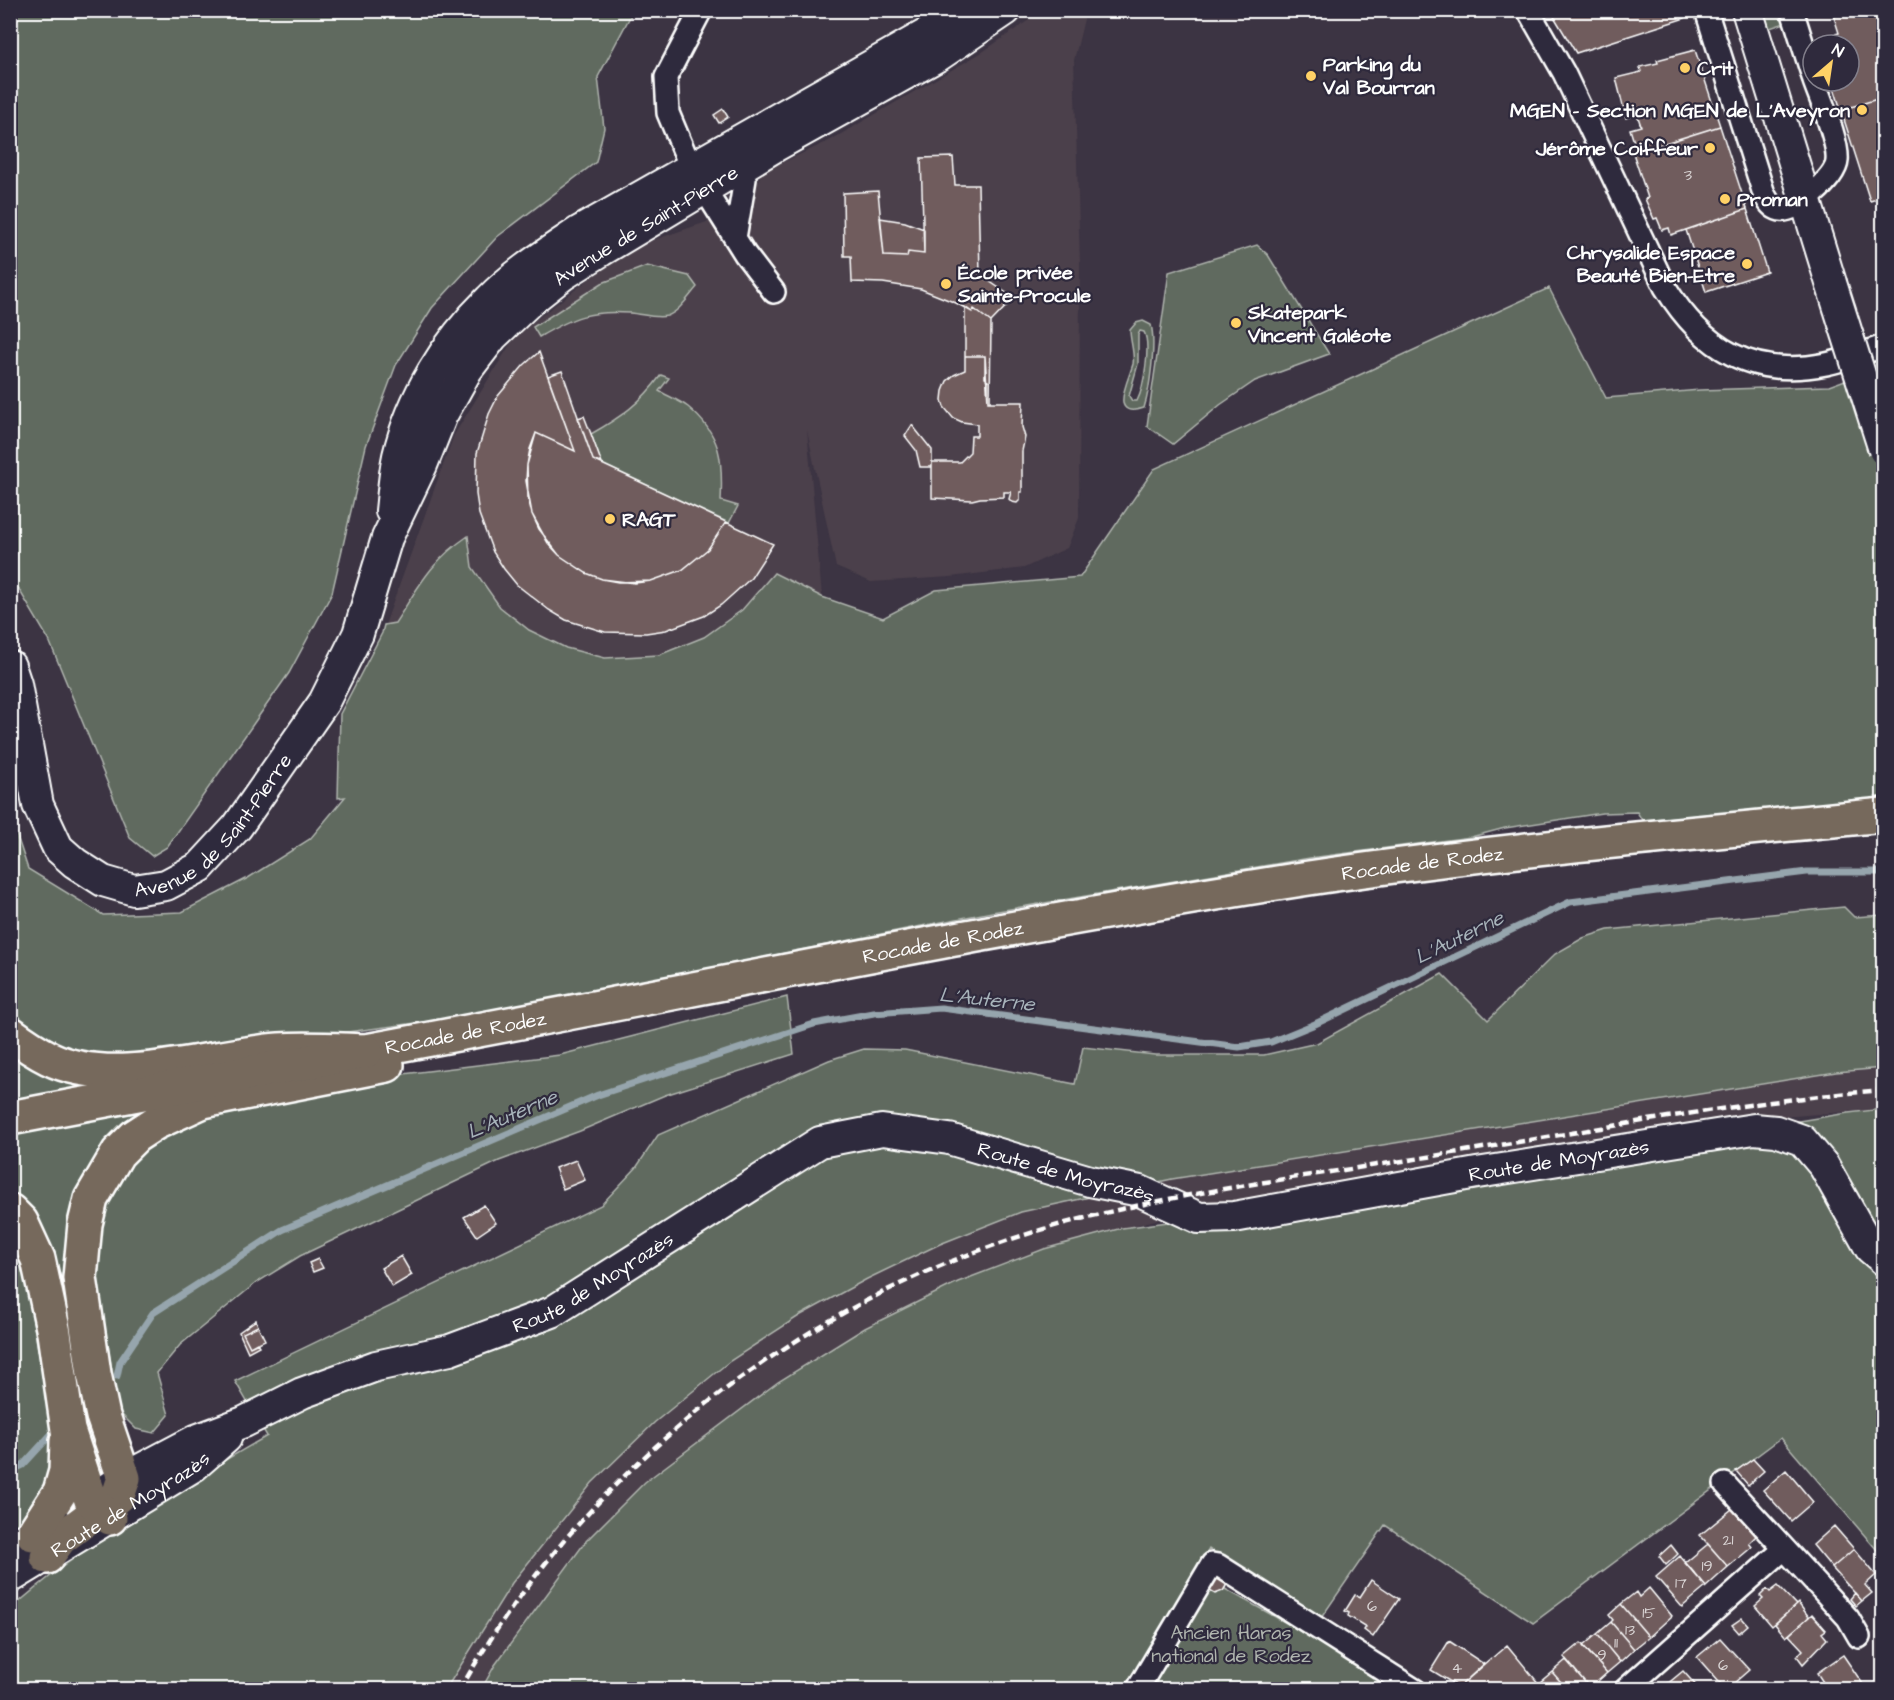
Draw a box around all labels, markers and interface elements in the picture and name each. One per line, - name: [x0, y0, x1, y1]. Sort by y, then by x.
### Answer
- north arrow: [1801, 33, 1861, 93]
- text: N: [1828, 39, 1848, 63]
- place label: Parking du Val Bourran: [1322, 51, 1435, 102]
- place label: Crit: [1697, 55, 1734, 83]
- marker: Crit: [1678, 61, 1692, 75]
- marker: Parking du Val Bourran: [1304, 69, 1318, 83]
- place label: MGEN - Section MGEN de L'Aveyron: [1510, 97, 1850, 126]
- marker: MGEN - Section MGEN de L'Aveyron: [1855, 103, 1869, 117]
- place label: Jérôme Coiffeur: [1535, 135, 1699, 163]
- marker: Jérôme Coiffeur: [1703, 141, 1717, 155]
- street label: Avenue de Saint-Pierre: [547, 159, 744, 293]
- house number: 3: [1684, 164, 1692, 186]
- place label: Proman: [1737, 186, 1808, 214]
- marker: Proman: [1718, 192, 1732, 206]
- place label: Chrysalide Espace Beauté Bien-Etre: [1567, 239, 1735, 290]
- marker: Chrysalide Espace Beauté Bien-Etre: [1740, 257, 1754, 271]
- place label: École privée Sainte-Procule: [957, 259, 1091, 310]
- marker: École privée Sainte-Procule: [939, 277, 953, 291]
- place label: Skatepark Vincent Galéote: [1247, 299, 1391, 350]
- marker: Skatepark Vincent Galéote: [1229, 316, 1243, 330]
- place label: RAGT: [622, 506, 676, 534]
- marker: RAGT: [603, 512, 617, 526]
- street label: Avenue de Saint-Pierre: [132, 748, 299, 905]
- street label: Rocade de Rodez: [1340, 840, 1505, 888]
- water label: L'Auterne: [1410, 903, 1510, 971]
- street label: Rocade de Rodez: [860, 914, 1026, 971]
- water label: L'Auterne: [938, 980, 1038, 1019]
- street label: Rocade de Rodez: [383, 1004, 548, 1062]
- water label: L'Auterne: [463, 1082, 563, 1146]
- street label: Route de Moyrazès: [1466, 1133, 1651, 1189]
- street label: Route de Moyrazès: [974, 1135, 1159, 1211]
- street label: Route de Moyrazès: [509, 1225, 679, 1340]
- street label: Route de Moyrazès: [46, 1445, 217, 1565]
- house number: 21: [1722, 1529, 1734, 1551]
- house number: 19: [1701, 1555, 1713, 1577]
- house number: 17: [1675, 1572, 1687, 1594]
- house number: 6: [1367, 1595, 1377, 1617]
- house number: 15: [1642, 1602, 1656, 1624]
- park label: Ancien Haras national de Rodez: [1151, 1619, 1311, 1670]
- house number: 13: [1625, 1619, 1635, 1641]
- house number: 11: [1614, 1632, 1618, 1654]
- house number: 9: [1597, 1644, 1607, 1666]
- house number: 6: [1718, 1654, 1728, 1676]
- house number: 4: [1452, 1657, 1463, 1679]

